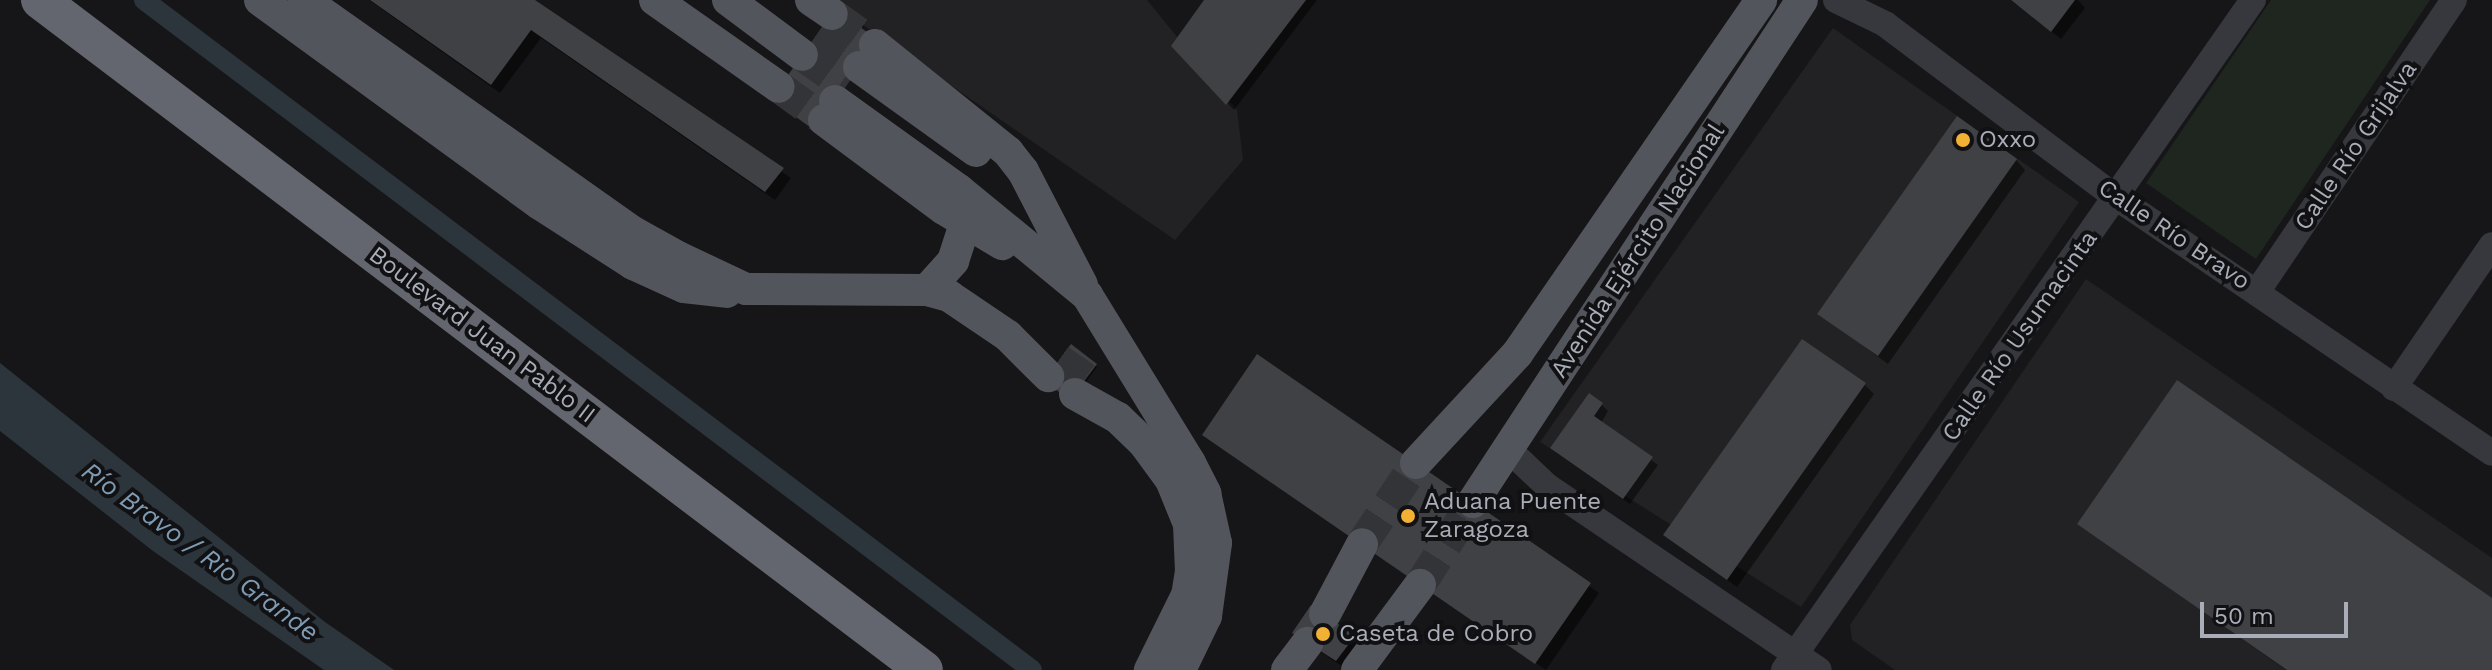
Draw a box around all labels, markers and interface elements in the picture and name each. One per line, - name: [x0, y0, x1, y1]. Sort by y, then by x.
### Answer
- street label: Calle Río Grijalva: [2289, 56, 2423, 236]
- street label: Avenida Ejército Nacional: [1545, 118, 1731, 384]
- place label: Oxxo: [1979, 126, 2036, 154]
- marker: Oxxo: [1954, 131, 1972, 149]
- street label: Calle Río Bravo: [2093, 174, 2255, 296]
- street label: Calle Río Usumacinta: [1936, 225, 2104, 447]
- street label: Boulevard Juan Pablo II: [363, 240, 601, 430]
- water label: Río Bravo / Rio Grande: [76, 456, 324, 648]
- place label: Aduana Puente Zaragoza: [1424, 488, 1602, 544]
- marker: Aduana Puente Zaragoza: [1399, 507, 1417, 525]
- scale bar: [2204, 586, 2352, 636]
- text: 50 m: [2214, 602, 2274, 630]
- place label: Caseta de Cobro: [1339, 620, 1534, 648]
- marker: Caseta de Cobro: [1314, 625, 1332, 643]

